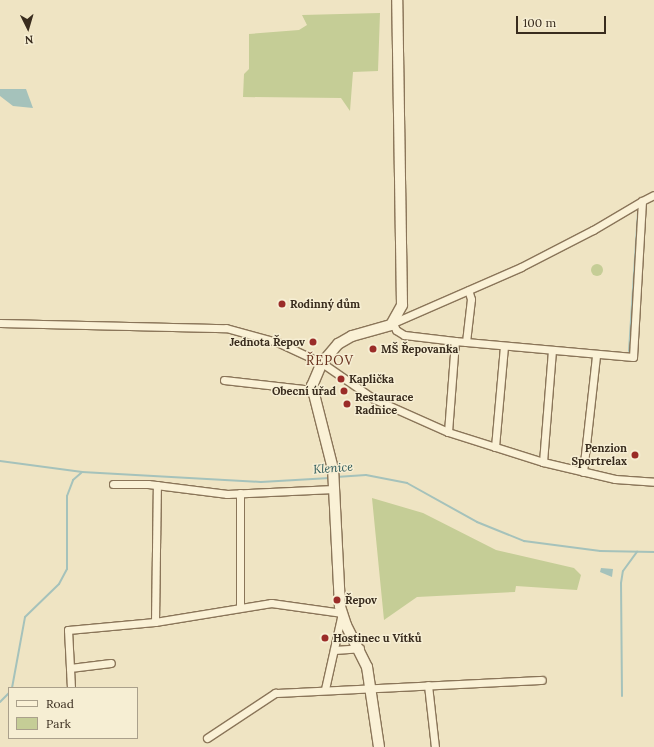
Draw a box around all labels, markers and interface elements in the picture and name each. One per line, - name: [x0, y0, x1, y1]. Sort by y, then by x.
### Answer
- north arrow: [8, 8, 48, 48]
- scale bar: [518, 8, 608, 34]
- text: 100 m: [523, 15, 556, 30]
- text: N: [24, 33, 34, 47]
- place label: Rodinný dům: [290, 297, 360, 311]
- marker: Rodinný dům: [277, 299, 287, 309]
- place label: Jednota Řepov: [229, 335, 305, 349]
- marker: Jednota Řepov: [308, 337, 318, 347]
- place label: MŠ Řepovanka: [381, 342, 458, 356]
- marker: MŠ Řepovanka: [368, 344, 378, 354]
- district label: ŘEPOV: [306, 353, 354, 369]
- place label: Kaplička: [349, 372, 394, 386]
- marker: Kaplička: [336, 374, 346, 384]
- place label: Obecní úřad: [272, 384, 336, 398]
- marker: Obecní úřad: [339, 386, 349, 396]
- place label: Restaurace Radnice: [355, 391, 413, 417]
- marker: Restaurace Radnice: [342, 399, 352, 409]
- place label: Penzion Sportrelax: [572, 442, 627, 468]
- marker: Penzion Sportrelax: [630, 450, 640, 460]
- water label: Klenice: [313, 459, 353, 477]
- place label: Řepov: [345, 593, 377, 607]
- marker: Řepov: [332, 595, 342, 605]
- place label: Hostinec u Vítků: [333, 631, 421, 645]
- marker: Hostinec u Vítků: [320, 633, 330, 643]
- legend: [8, 687, 138, 739]
- text: Road: [46, 696, 74, 711]
- text: Park: [46, 716, 71, 731]

